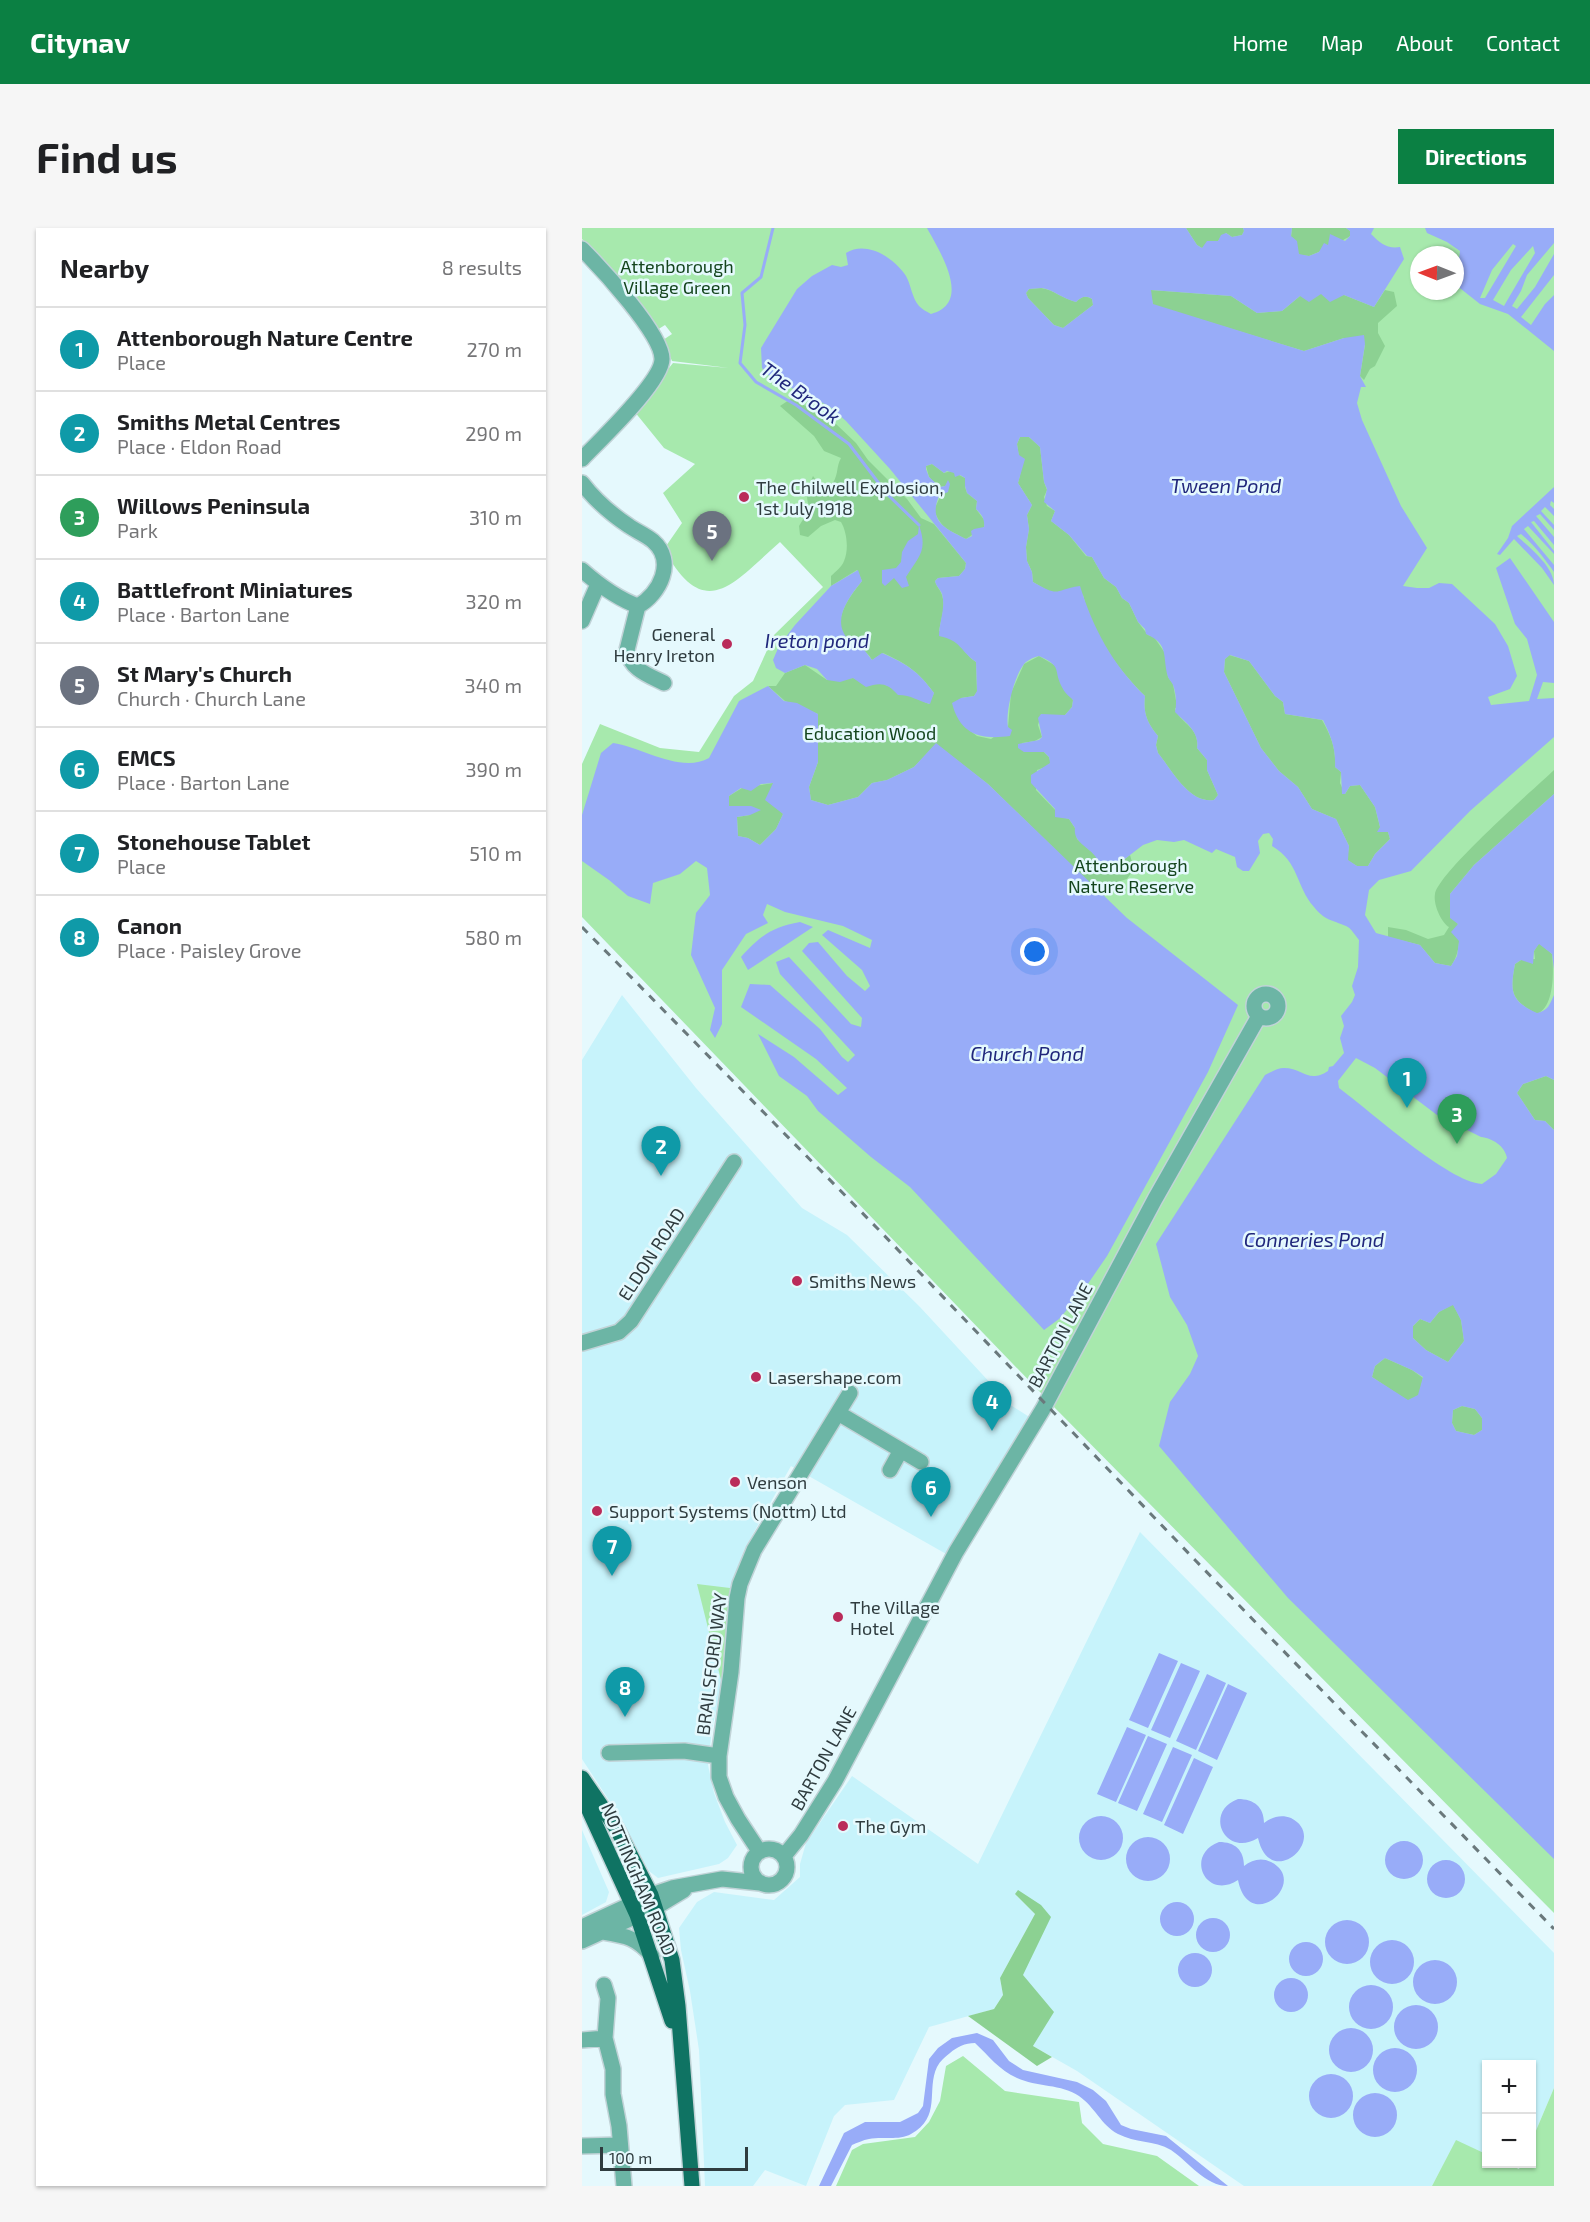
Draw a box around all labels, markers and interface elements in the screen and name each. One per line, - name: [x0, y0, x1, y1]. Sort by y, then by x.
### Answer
- text: Citynav: [30, 25, 130, 59]
- text: Home: [1232, 30, 1288, 55]
- text: Map: [1321, 30, 1363, 55]
- text: About: [1396, 30, 1453, 55]
- text: Contact: [1486, 30, 1560, 55]
- button: Directions: [1398, 129, 1554, 184]
- text: Find us: [36, 131, 178, 181]
- north arrow: [1410, 246, 1464, 300]
- text: Nearby: [60, 252, 149, 283]
- text: 8 results: [442, 255, 522, 279]
- park label: Attenborough Village Green: [620, 255, 734, 298]
- text: Attenborough Nature Centre: [117, 324, 413, 350]
- text: 1: [75, 337, 84, 361]
- text: 270 m: [466, 337, 522, 361]
- text: Place: [117, 350, 166, 374]
- water label: The Brook: [757, 356, 845, 428]
- text: Smiths Metal Centres: [117, 408, 341, 434]
- text: 2: [74, 421, 85, 445]
- text: 290 m: [465, 421, 522, 445]
- text: Place · Eldon Road: [117, 434, 282, 458]
- water label: Tween Pond: [1171, 473, 1282, 497]
- place label: The Chilwell Explosion, 1st July 1918: [756, 476, 944, 519]
- marker: The Chilwell Explosion, 1st July 1918: [737, 490, 751, 504]
- text: Willows Peninsula: [117, 492, 310, 518]
- text: 3: [74, 505, 85, 529]
- text: 310 m: [469, 505, 522, 529]
- pin: 5: [692, 512, 732, 561]
- text: Park: [117, 518, 158, 542]
- text: Battlefront Miniatures: [117, 576, 353, 602]
- text: 4: [73, 589, 86, 613]
- text: 320 m: [466, 589, 522, 613]
- text: Place · Barton Lane: [117, 602, 290, 626]
- place label: General Henry Ireton: [614, 623, 716, 666]
- water label: Ireton pond: [765, 628, 870, 652]
- marker: General Henry Ireton: [720, 637, 734, 651]
- text: St Mary's Church: [117, 660, 292, 686]
- text: 5: [74, 673, 85, 697]
- text: 340 m: [465, 673, 522, 697]
- text: Church · Church Lane: [117, 686, 306, 710]
- park label: Education Wood: [804, 722, 936, 744]
- text: EMCS: [117, 744, 176, 770]
- text: 6: [74, 757, 85, 781]
- text: 390 m: [465, 757, 522, 781]
- text: Place · Barton Lane: [117, 770, 290, 794]
- text: Stonehouse Tablet: [117, 828, 311, 854]
- text: 7: [74, 841, 85, 865]
- text: 510 m: [469, 841, 522, 865]
- text: Place: [117, 854, 166, 878]
- park label: Attenborough Nature Reserve: [1068, 854, 1194, 897]
- text: Canon: [117, 912, 182, 938]
- text: 8: [73, 925, 86, 949]
- text: 580 m: [465, 925, 522, 949]
- your location: [1020, 937, 1049, 966]
- text: Place · Paisley Grove: [117, 938, 302, 962]
- water label: Church Pond: [970, 1041, 1084, 1065]
- pin: 1: [1388, 1058, 1426, 1108]
- pin: 3: [1438, 1094, 1476, 1144]
- pin: 2: [642, 1126, 680, 1176]
- street label: ELDON ROAD: [613, 1203, 689, 1305]
- water label: Conneries Pond: [1244, 1227, 1385, 1251]
- place label: Smiths News: [809, 1270, 916, 1292]
- marker: Smiths News: [790, 1274, 804, 1288]
- street label: BARTON LANE: [1023, 1279, 1097, 1391]
- place label: Lasershape.com: [768, 1366, 902, 1388]
- marker: Lasershape.com: [749, 1370, 763, 1384]
- pin: 4: [972, 1382, 1012, 1431]
- pin: 6: [912, 1468, 950, 1517]
- place label: Venson: [747, 1471, 807, 1493]
- marker: Venson: [728, 1475, 742, 1489]
- place label: Support Systems (Nottm) Ltd: [609, 1500, 847, 1522]
- marker: Support Systems (Nottm) Ltd: [590, 1504, 604, 1518]
- pin: 7: [592, 1526, 632, 1576]
- street label: BRAILSFORD WAY: [691, 1591, 731, 1736]
- place label: The Village Hotel: [850, 1596, 940, 1639]
- marker: The Village Hotel: [831, 1610, 845, 1624]
- pin: 8: [606, 1668, 645, 1717]
- street label: BARTON LANE: [785, 1702, 861, 1814]
- street label: NOTTINGHAM ROAD: [597, 1800, 681, 1958]
- place label: The Gym: [855, 1815, 926, 1837]
- marker: The Gym: [836, 1819, 850, 1833]
- map controls: [1482, 2060, 1536, 2168]
- button: +: [1482, 2060, 1536, 2114]
- button: −: [1482, 2114, 1536, 2168]
- scale bar: [600, 2144, 748, 2172]
- text: 100 m: [609, 2148, 652, 2167]

